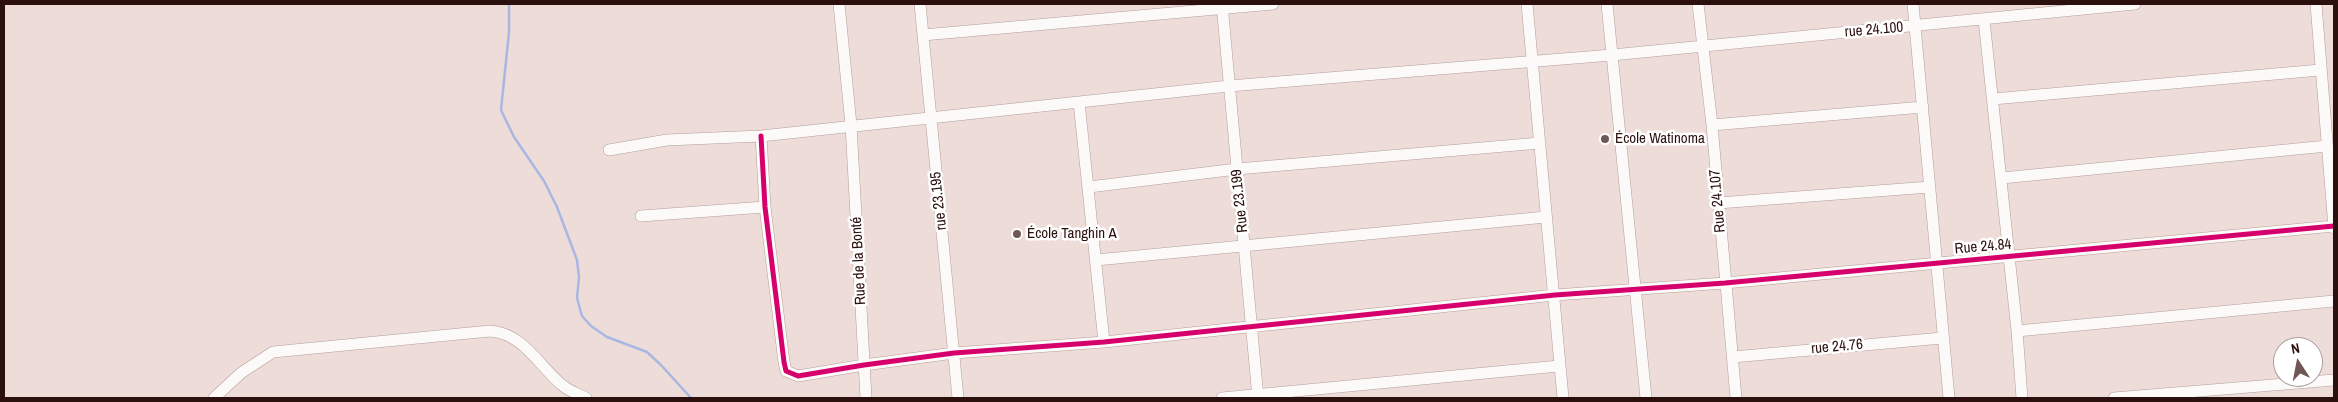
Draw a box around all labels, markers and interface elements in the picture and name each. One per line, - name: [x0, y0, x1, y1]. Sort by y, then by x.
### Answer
- street label: rue 24.100: [1844, 18, 1904, 42]
- place label: École Watinoma: [1615, 130, 1705, 148]
- marker: École Watinoma: [1599, 133, 1611, 145]
- street label: Rue 23.199: [1228, 168, 1252, 234]
- street label: Rue 24.107: [1706, 169, 1730, 233]
- street label: rue 23.195: [927, 171, 951, 231]
- street label: Rue de la Bonté: [848, 216, 870, 306]
- place label: École Tanghin A: [1027, 225, 1117, 243]
- marker: École Tanghin A: [1011, 228, 1023, 240]
- street label: Rue 24.84: [1954, 236, 2012, 258]
- street label: rue 24.76: [1810, 336, 1864, 358]
- north arrow: [2273, 337, 2323, 387]
- text: N: [2290, 339, 2301, 358]

